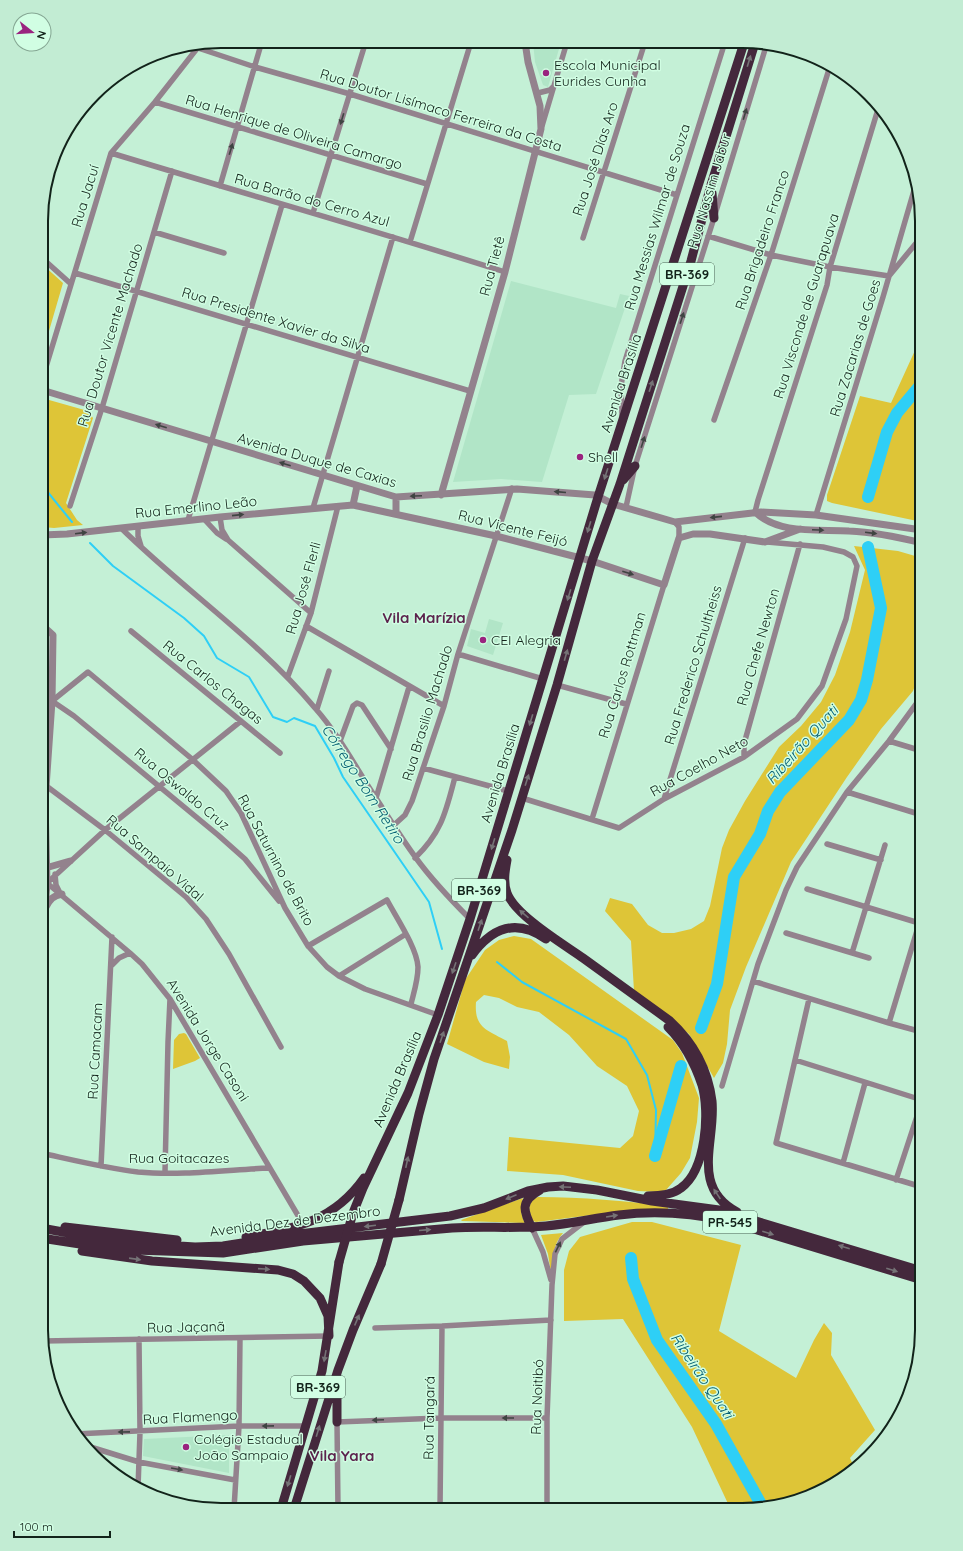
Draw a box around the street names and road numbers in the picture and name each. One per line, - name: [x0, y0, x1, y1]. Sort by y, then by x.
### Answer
- street label: Rua Doutor Lisímaco Ferreira da Costa: [318, 65, 564, 155]
- street label: Rua Henrique de Oliveira Camargo: [183, 90, 405, 174]
- street label: Rua José Días Aro: [568, 100, 622, 218]
- street label: Rua Messias Wilmar de Souza: [620, 122, 694, 312]
- street label: Rua Nassim Jabur: [683, 131, 735, 251]
- street label: Rua Jacuí: [67, 163, 103, 229]
- street label: Rua Brigadeiro Franco: [731, 168, 793, 312]
- street label: Rua Barão do Cerro Azul: [232, 169, 392, 231]
- street label: Rua Visconde de Guarapuava: [769, 211, 843, 401]
- street label: Rua Tietê: [475, 234, 509, 298]
- street label: Rua Doutor Vicente Machado: [73, 241, 147, 429]
- road number: BR-369: [660, 263, 714, 285]
- street label: Rua Zacarias de Goes: [826, 277, 884, 419]
- street label: Rua Presidente Xavier da Silva: [180, 283, 372, 357]
- street label: Avenida Brasília: [597, 331, 645, 435]
- street label: Avenida Duque de Caxias: [235, 429, 399, 491]
- street label: Rua Emerlino Leão: [134, 492, 258, 522]
- street label: Rua Vicente Feijó: [456, 506, 570, 550]
- street label: Rua José FIerli: [281, 540, 325, 636]
- street label: Rua Frederico Schultheiss: [660, 583, 726, 747]
- street label: Rua Chefe Newton: [733, 586, 783, 708]
- street label: Rua Carlos Rottman: [594, 610, 650, 740]
- street label: Rua Carlos Chagas: [159, 636, 267, 728]
- street label: Rua Brasilio Machado: [398, 643, 456, 783]
- street label: Avenida Brasília: [476, 721, 524, 825]
- street label: Rua Coelho Neto: [647, 732, 751, 800]
- street label: Rua Oswaldo Cruz: [131, 744, 234, 834]
- street label: Rua Saturnino de Brito: [234, 791, 318, 929]
- street label: Rua Sampaio Vidal: [103, 811, 207, 905]
- road number: BR-369: [452, 879, 506, 901]
- street label: Avenida Jorge Casoni: [163, 975, 253, 1105]
- street label: Rua Camacam: [83, 1002, 107, 1100]
- street label: Avenida Brasília: [369, 1028, 425, 1130]
- street label: Rua Goitacazes: [129, 1149, 229, 1167]
- street label: Avenida Dez de Dezembro: [209, 1202, 381, 1240]
- road number: PR-545: [703, 1211, 757, 1233]
- street label: Rua Jaçanã: [147, 1317, 225, 1337]
- street label: Rua Noitibó: [527, 1359, 547, 1435]
- road number: BR-369: [291, 1376, 345, 1398]
- street label: Rua Tangará: [419, 1376, 439, 1460]
- street label: Rua Flamengo: [142, 1406, 238, 1428]

